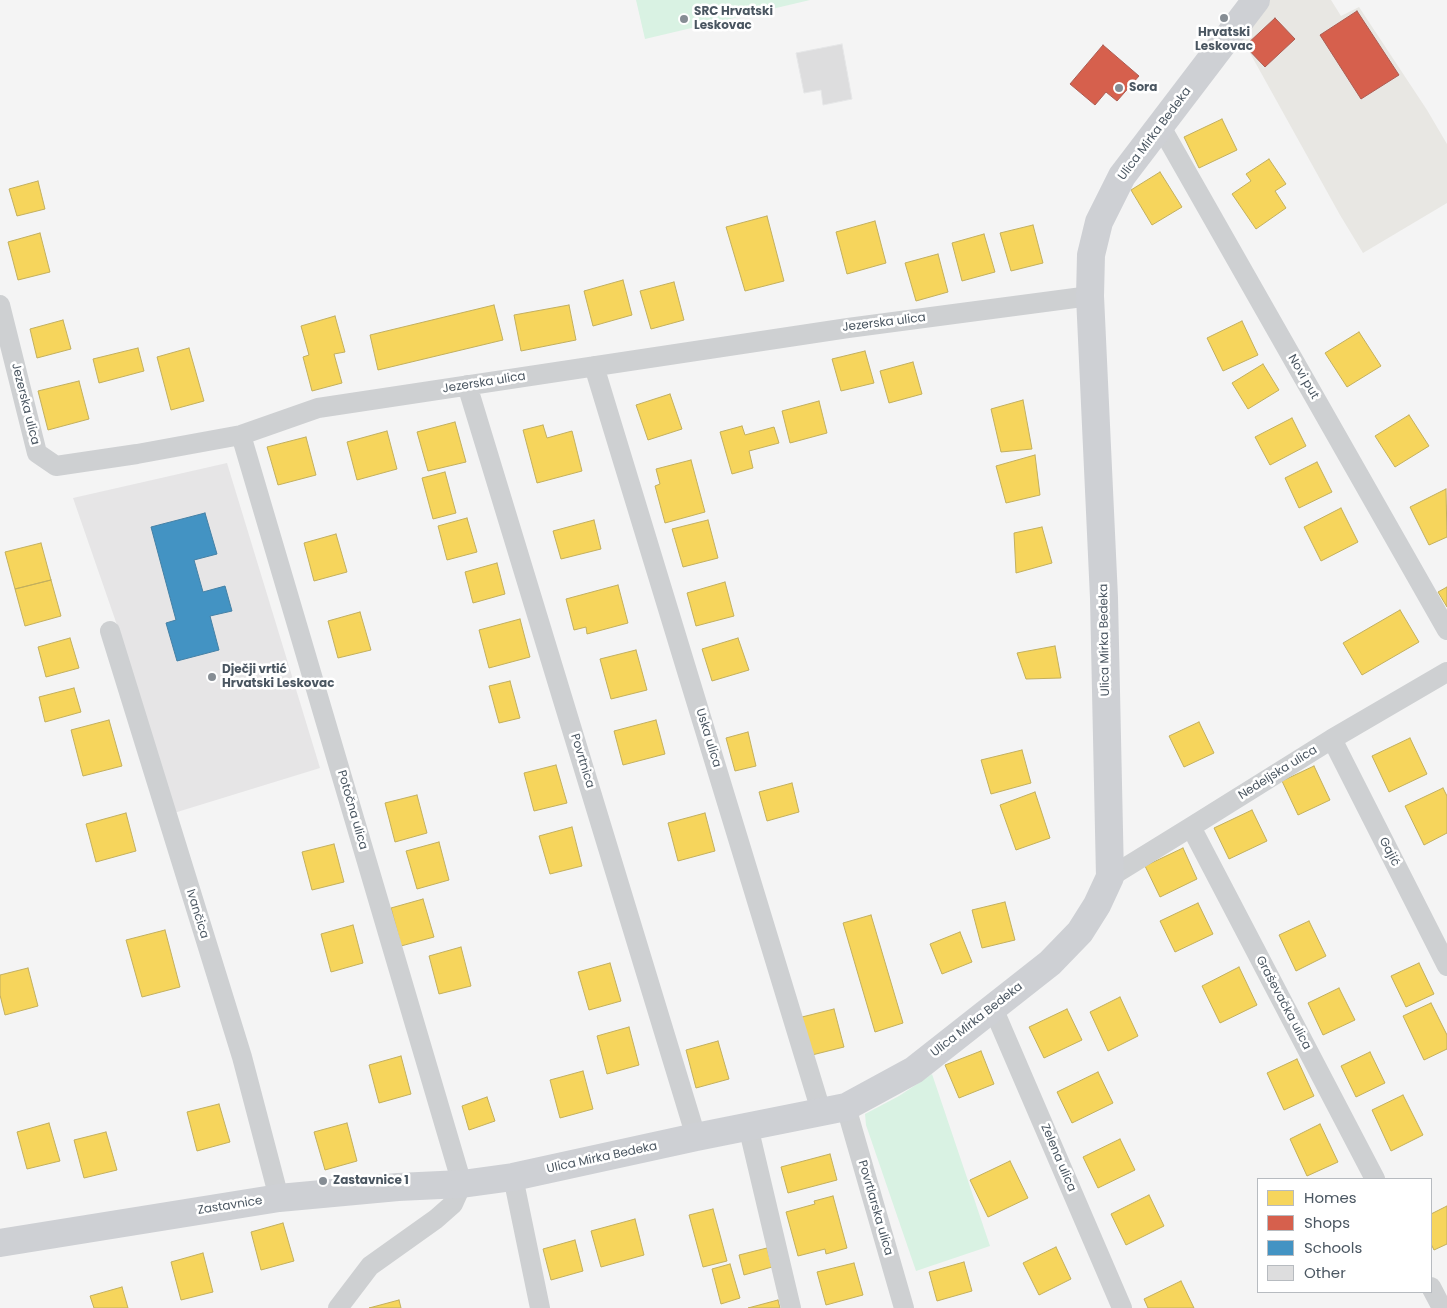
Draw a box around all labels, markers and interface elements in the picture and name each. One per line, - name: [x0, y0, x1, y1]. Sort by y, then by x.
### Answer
- place label: SRC Hrvatski Leskovac: [694, 5, 773, 33]
- marker: Hrvatski Leskovac: [1218, 12, 1230, 24]
- marker: SRC Hrvatski Leskovac: [678, 13, 690, 25]
- place label: Hrvatski Leskovac: [1195, 26, 1253, 54]
- place label: Sora: [1129, 81, 1157, 95]
- marker: Sora: [1113, 82, 1125, 94]
- street label: Ulica Mirka Bedeka: [1115, 85, 1195, 183]
- street label: Jezerska ulica: [841, 311, 927, 335]
- street label: Novi put: [1284, 352, 1322, 402]
- street label: Jezerska ulica: [8, 362, 42, 446]
- street label: Jezerska ulica: [441, 369, 527, 397]
- street label: Ulica Mirka Bedeka: [1097, 584, 1113, 696]
- place label: Dječji vrtić Hrvatski Leskovac: [222, 663, 334, 691]
- marker: Dječji vrtić Hrvatski Leskovac: [206, 671, 218, 683]
- street label: Uska ulica: [692, 707, 724, 769]
- street label: Povrtnica: [567, 732, 597, 790]
- street label: Nedeljska ulica: [1236, 743, 1320, 803]
- street label: Potočna ulica: [334, 769, 370, 851]
- street label: Gajić: [1376, 835, 1402, 869]
- street label: Ivančica: [183, 887, 211, 941]
- street label: Graševačka ulica: [1252, 954, 1314, 1052]
- street label: Ulica Mirka Bedeka: [928, 980, 1026, 1060]
- street label: Zelena ulica: [1037, 1122, 1079, 1194]
- street label: Ulica Mirka Bedeka: [545, 1139, 659, 1177]
- street label: Povrtlarska ulica: [855, 1159, 895, 1257]
- place label: Zastavnice 1: [333, 1174, 409, 1188]
- marker: Zastavnice 1: [317, 1175, 329, 1187]
- legend: [1257, 1178, 1432, 1293]
- text: Homes: [1304, 1187, 1357, 1208]
- street label: Zastavnice: [197, 1194, 263, 1218]
- text: Shops: [1304, 1212, 1350, 1233]
- text: Schools: [1304, 1237, 1362, 1258]
- text: Other: [1304, 1262, 1346, 1283]

